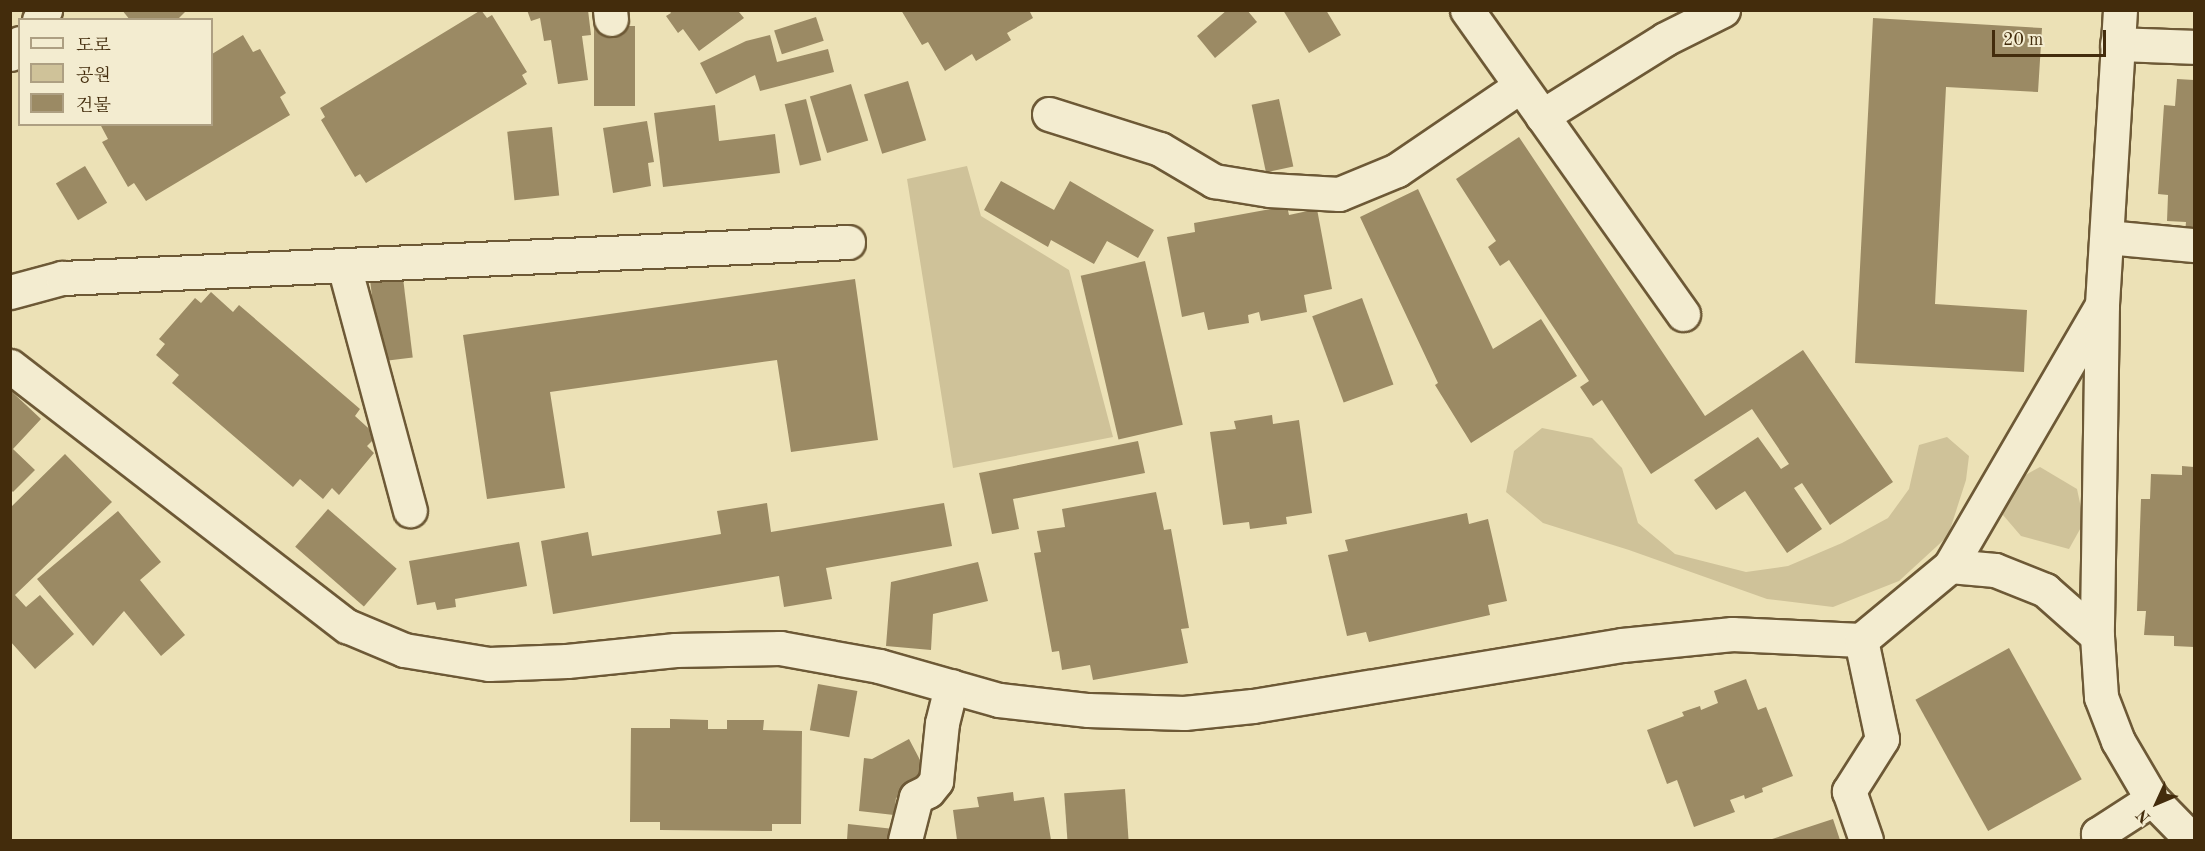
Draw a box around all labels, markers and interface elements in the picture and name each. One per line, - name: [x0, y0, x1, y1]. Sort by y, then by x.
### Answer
- legend: [18, 18, 213, 126]
- scale bar: [1995, 18, 2109, 56]
- text: 20 m: [2003, 31, 2043, 49]
- text: 도로: [76, 37, 111, 55]
- text: 공원: [76, 67, 111, 85]
- text: 건물: [76, 97, 111, 115]
- north arrow: [2127, 773, 2187, 833]
- text: N: [2134, 806, 2154, 825]

